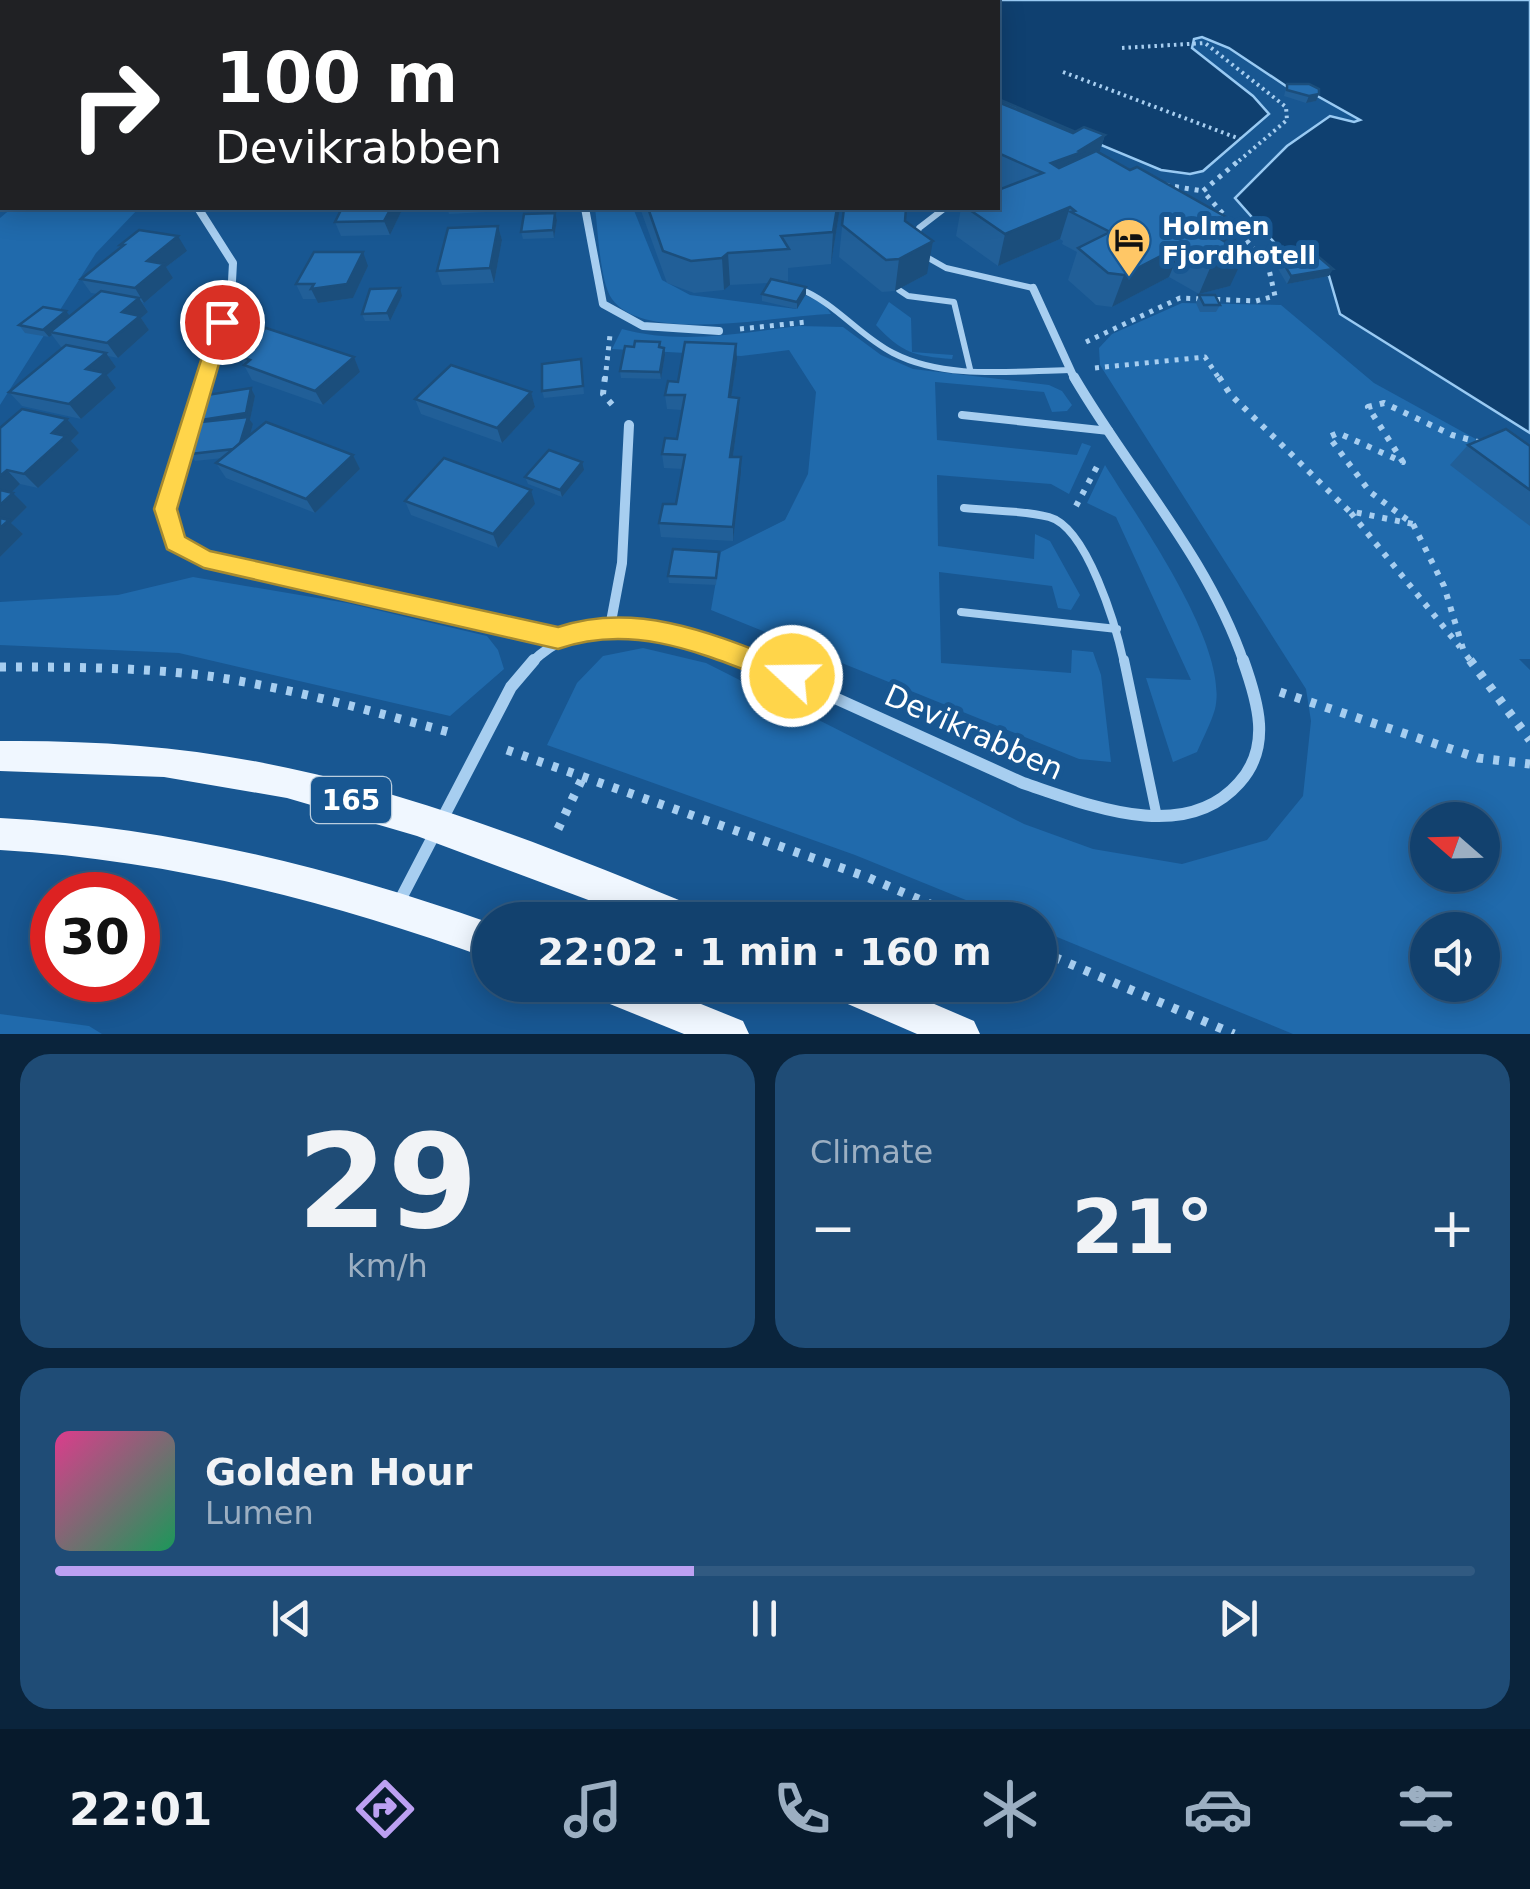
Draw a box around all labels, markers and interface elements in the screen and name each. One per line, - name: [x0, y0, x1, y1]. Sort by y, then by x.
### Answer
- text: 100 m: [215, 37, 458, 119]
- icon: right: [50, 40, 180, 170]
- text: Devikrabben: [215, 121, 502, 174]
- place label: Holmen Fjordhotell: [1162, 212, 1316, 270]
- hotel icon: Holmen Fjordhotell: [1106, 217, 1152, 278]
- pin: [180, 280, 265, 365]
- icon: arrive: [195, 295, 250, 350]
- position arrow: [740, 624, 844, 728]
- street label: Devikrabben: [880, 677, 1068, 787]
- road number: 165: [311, 777, 391, 823]
- north arrow: [1410, 802, 1500, 892]
- map controls: [1410, 802, 1500, 1002]
- speed limit sign: 30: [30, 872, 160, 1002]
- button: sound: [1410, 912, 1500, 1002]
- text: 22:02 · 1 min · 160 m: [537, 930, 992, 974]
- text: 29: [297, 1106, 478, 1258]
- text: Climate: [810, 1133, 933, 1171]
- text: 21°: [1072, 1183, 1213, 1271]
- text: −: [810, 1196, 856, 1260]
- text: +: [1429, 1196, 1475, 1260]
- text: km/h: [347, 1247, 428, 1285]
- text: Golden Hour: [205, 1450, 472, 1494]
- text: Lumen: [205, 1494, 314, 1532]
- icon: previous: [264, 1591, 319, 1646]
- icon: pause: [737, 1591, 792, 1646]
- icon: next: [1211, 1591, 1266, 1646]
- icon: directions: [350, 1774, 420, 1844]
- icon: music: [558, 1774, 628, 1844]
- icon: phone: [767, 1774, 837, 1844]
- icon: climate: [975, 1774, 1045, 1844]
- icon: car: [1183, 1774, 1253, 1844]
- icon: filters: [1391, 1774, 1461, 1844]
- text: 22:01: [69, 1783, 212, 1836]

